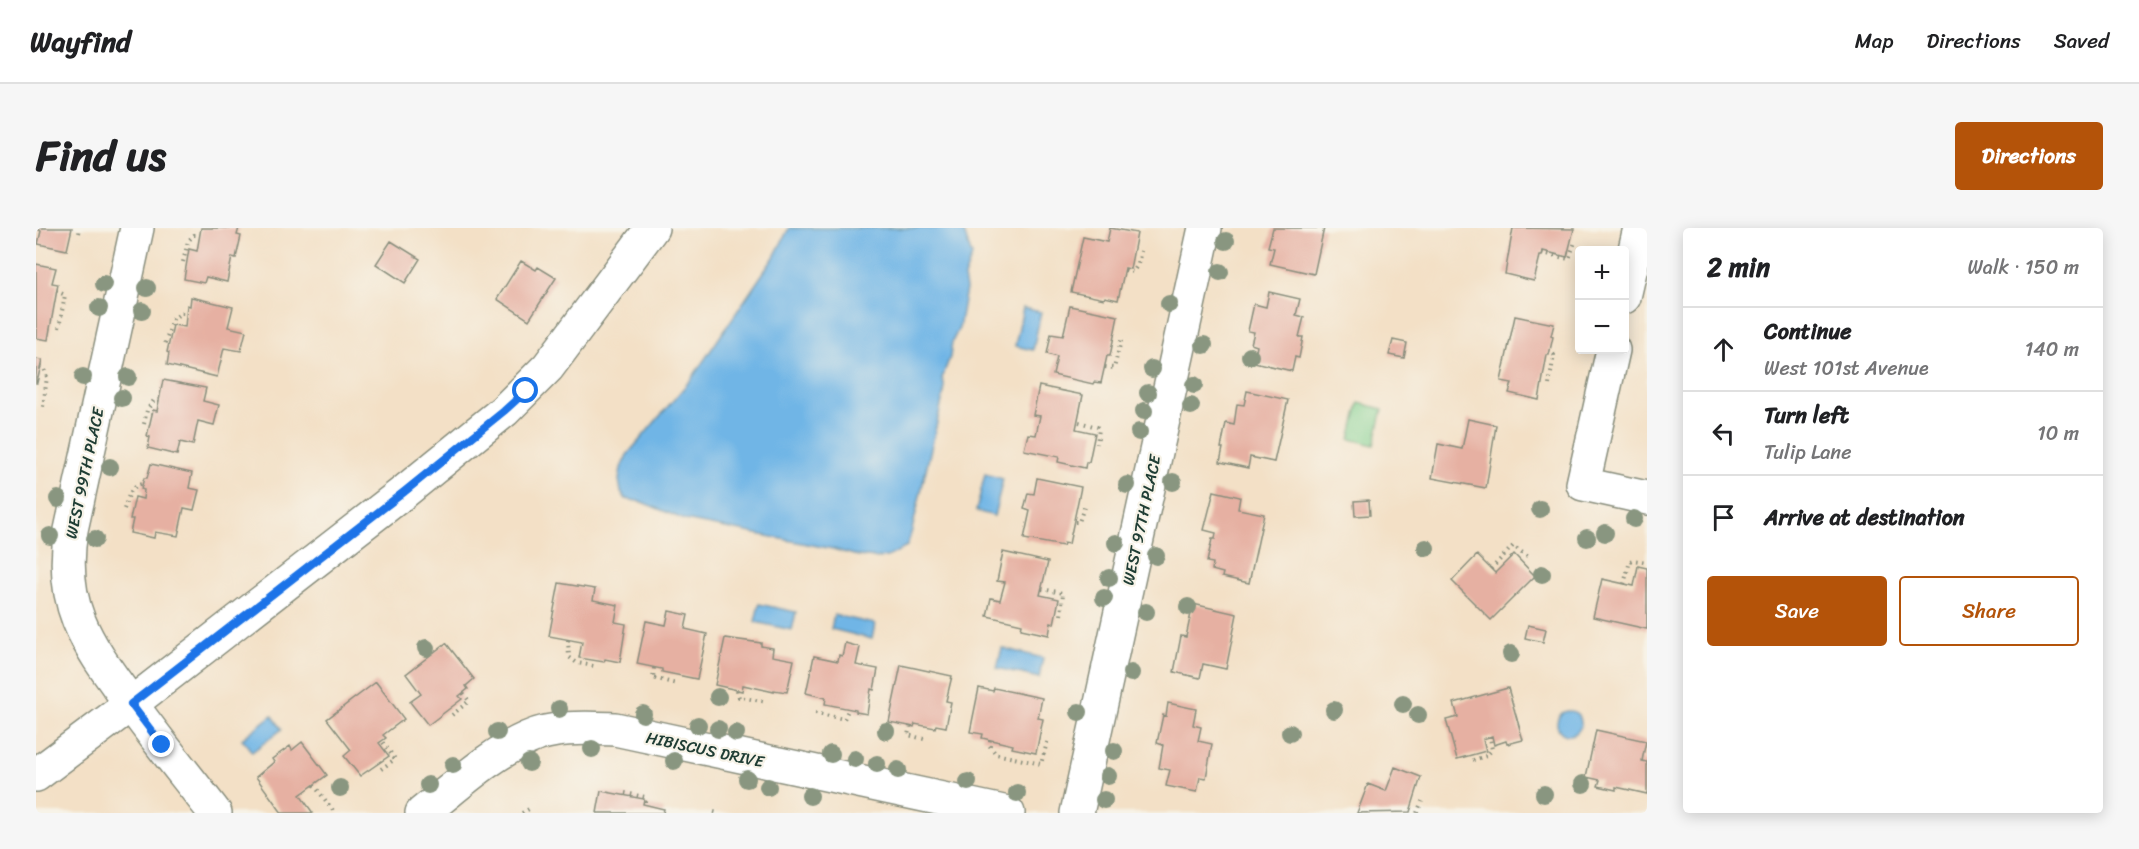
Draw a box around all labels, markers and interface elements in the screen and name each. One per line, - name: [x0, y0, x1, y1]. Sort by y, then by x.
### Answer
- text: Wayfind: [30, 17, 131, 66]
- text: Map: [1855, 22, 1893, 60]
- text: Directions: [1926, 22, 2021, 60]
- text: Saved: [2054, 22, 2109, 60]
- text: Find us: [36, 119, 166, 193]
- button: Directions: [1955, 122, 2103, 190]
- text: 2 min: [1707, 244, 1770, 290]
- map controls: [1575, 246, 1629, 354]
- button: +: [1575, 246, 1629, 300]
- text: Walk · 150 m: [1967, 250, 2079, 285]
- button: −: [1575, 300, 1629, 354]
- text: Continue: [1764, 312, 1852, 351]
- text: 140 m: [2025, 332, 2079, 367]
- icon: ahead: [1707, 333, 1740, 366]
- text: West 101st Avenue: [1764, 351, 1929, 386]
- route start: [512, 377, 538, 403]
- text: Turn left: [1764, 396, 1849, 435]
- street label: WEST 99TH PLACE: [56, 404, 113, 541]
- text: 10 m: [2037, 416, 2079, 451]
- icon: left: [1707, 417, 1740, 450]
- text: Tulip Lane: [1764, 435, 1851, 470]
- street label: WEST 97TH PLACE: [1114, 451, 1170, 588]
- text: Arrive at destination: [1764, 498, 1965, 537]
- icon: arrive: [1707, 501, 1740, 534]
- button: Save: [1707, 576, 1887, 646]
- button: Share: [1899, 576, 2079, 646]
- street label: HIBISCUS DRIVE: [643, 723, 768, 776]
- route end: [148, 731, 174, 757]

